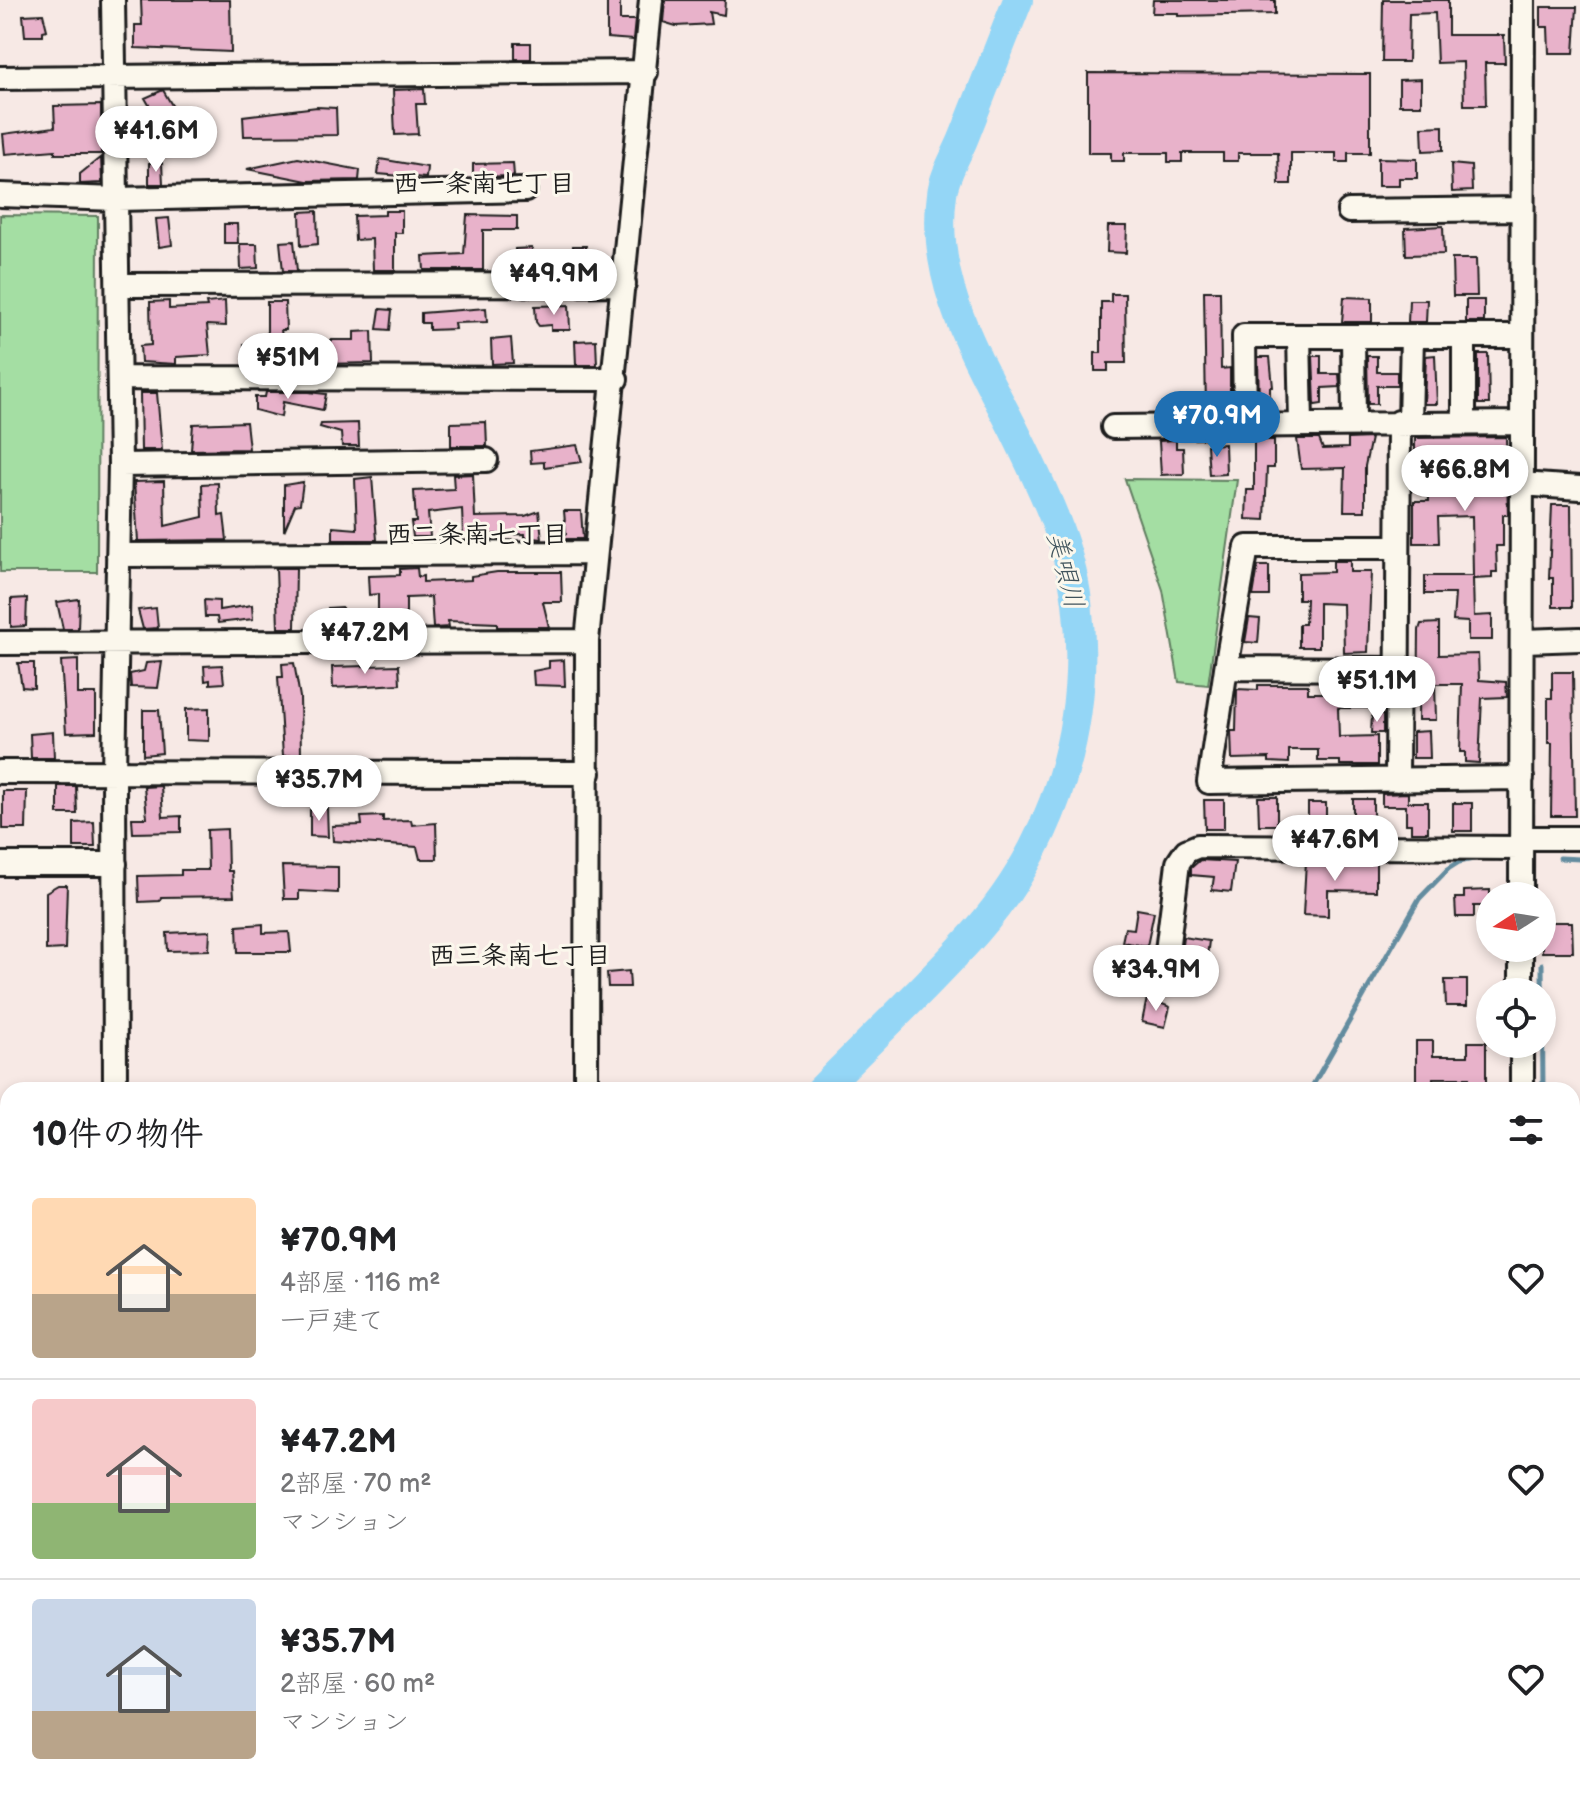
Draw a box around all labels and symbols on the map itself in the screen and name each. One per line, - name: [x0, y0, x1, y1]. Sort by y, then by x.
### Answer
- pin: ¥41.6M: [91, 106, 221, 174]
- district label: 西一条南七丁目: [393, 169, 575, 200]
- pin: ¥49.9M: [489, 249, 619, 317]
- pin: ¥51M: [241, 333, 335, 401]
- pin: ¥70.9M: [1152, 391, 1282, 459]
- pin: ¥66.8M: [1400, 445, 1530, 513]
- district label: 西二条南七丁目: [386, 520, 568, 551]
- water label: 美唄川: [1040, 529, 1089, 612]
- pin: ¥47.2M: [300, 608, 430, 676]
- pin: ¥51.1M: [1312, 656, 1442, 724]
- pin: ¥35.7M: [254, 755, 384, 823]
- pin: ¥47.6M: [1270, 815, 1400, 883]
- north arrow: [1476, 882, 1556, 962]
- district label: 西三条南七丁目: [429, 941, 611, 972]
- pin: ¥34.9M: [1091, 945, 1221, 1013]

